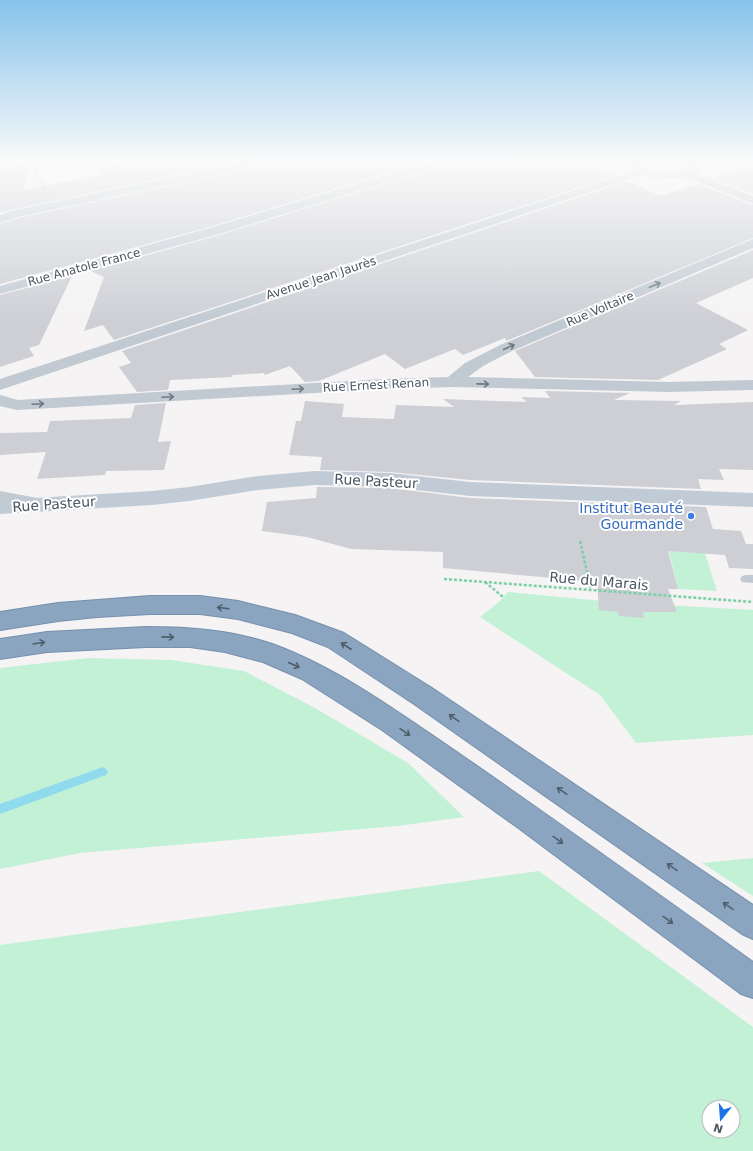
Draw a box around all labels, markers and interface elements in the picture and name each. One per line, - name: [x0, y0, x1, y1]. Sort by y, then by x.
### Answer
- street label: Rue Anatole France: [26, 245, 142, 289]
- street label: Avenue Jean Jaurès: [264, 254, 378, 302]
- one-way arrow: [648, 281, 660, 289]
- street label: Rue Voltaire: [564, 288, 636, 330]
- one-way arrow: [503, 343, 515, 350]
- street label: Rue Ernest Renan: [322, 375, 430, 395]
- one-way arrow: [476, 380, 489, 388]
- one-way arrow: [291, 386, 304, 393]
- one-way arrow: [161, 393, 174, 400]
- one-way arrow: [31, 401, 44, 408]
- street label: Rue Pasteur: [334, 471, 418, 491]
- street label: Rue Pasteur: [12, 493, 96, 515]
- place label: Institut Beauté Gourmande: [579, 500, 683, 532]
- marker: Institut Beauté Gourmande: [686, 511, 696, 521]
- street label: Rue du Marais: [549, 569, 649, 593]
- one-way arrow: [217, 604, 230, 612]
- one-way arrow: [161, 633, 174, 641]
- one-way arrow: [32, 639, 45, 647]
- one-way arrow: [341, 642, 352, 650]
- one-way arrow: [288, 662, 300, 669]
- one-way arrow: [449, 714, 460, 722]
- one-way arrow: [399, 728, 410, 736]
- one-way arrow: [556, 787, 567, 795]
- one-way arrow: [553, 836, 564, 844]
- one-way arrow: [666, 863, 677, 871]
- one-way arrow: [723, 902, 734, 910]
- one-way arrow: [662, 916, 673, 924]
- north arrow: [701, 1099, 741, 1139]
- text: N: [712, 1121, 725, 1136]

